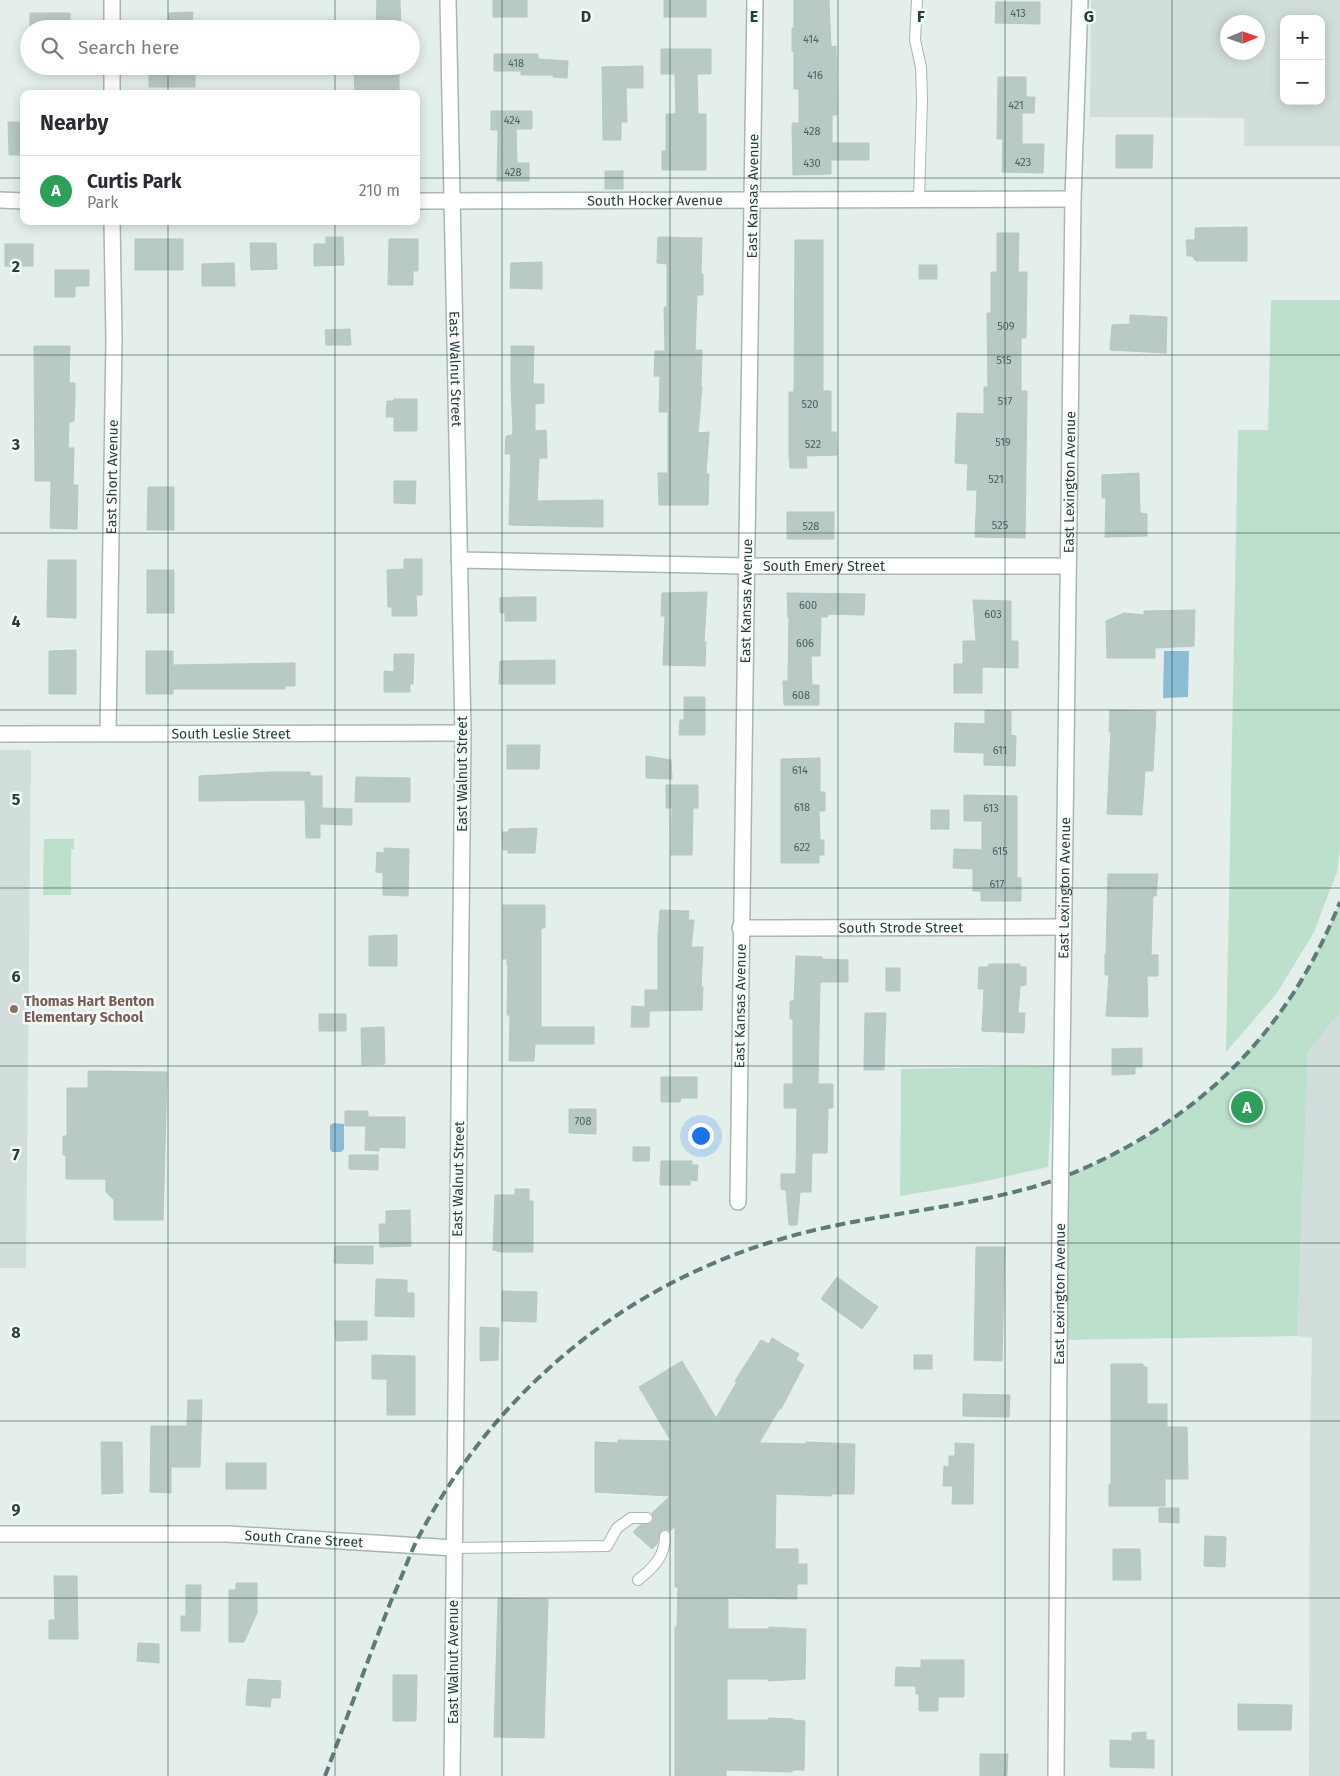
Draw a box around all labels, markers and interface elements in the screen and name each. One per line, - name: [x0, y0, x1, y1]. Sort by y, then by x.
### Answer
- text: D: [581, 7, 591, 26]
- text: E: [750, 7, 758, 26]
- text: F: [917, 7, 925, 26]
- house number: 413: [1010, 7, 1026, 20]
- text: G: [1084, 7, 1094, 26]
- north arrow: [1220, 15, 1265, 60]
- map controls: [1280, 15, 1325, 105]
- button: +: [1280, 15, 1325, 60]
- search box: [20, 20, 420, 75]
- house number: 414: [803, 33, 819, 46]
- icon: search: [38, 34, 66, 62]
- text: Search here: [78, 36, 179, 59]
- house number: 418: [508, 57, 524, 70]
- button: −: [1280, 60, 1325, 105]
- house number: 416: [807, 69, 823, 82]
- house number: 421: [1008, 99, 1024, 112]
- text: Nearby: [40, 110, 108, 136]
- house number: 424: [504, 114, 520, 127]
- house number: 428: [803, 125, 821, 138]
- street label: East Kansas Avenue: [744, 134, 762, 259]
- house number: 423: [1015, 156, 1031, 169]
- house number: 430: [803, 157, 821, 170]
- house number: 428: [504, 166, 522, 179]
- text: Curtis Park: [87, 170, 181, 193]
- text: A: [51, 181, 61, 200]
- text: 210 m: [359, 181, 400, 200]
- street label: South Hocker Avenue: [587, 192, 723, 209]
- text: Park: [87, 193, 119, 212]
- text: 2: [12, 257, 20, 276]
- street label: East Walnut Street: [445, 311, 465, 428]
- house number: 509: [997, 320, 1015, 333]
- house number: 515: [996, 354, 1012, 367]
- house number: 517: [998, 395, 1012, 408]
- house number: 520: [802, 398, 818, 411]
- street label: East Lexington Avenue: [1060, 411, 1079, 553]
- street label: East Short Avenue: [103, 419, 122, 535]
- text: 3: [11, 435, 20, 454]
- house number: 519: [995, 436, 1011, 449]
- house number: 522: [805, 438, 821, 451]
- house number: 521: [988, 473, 1004, 486]
- house number: 525: [992, 519, 1009, 532]
- house number: 528: [803, 520, 819, 533]
- street label: East Kansas Avenue: [737, 539, 756, 664]
- street label: South Emery Street: [763, 558, 886, 575]
- house number: 600: [799, 599, 817, 612]
- house number: 603: [984, 608, 1002, 621]
- text: 4: [11, 612, 21, 631]
- house number: 606: [796, 637, 814, 650]
- house number: 608: [792, 689, 810, 702]
- street label: East Walnut Street: [454, 715, 471, 832]
- street label: South Leslie Street: [171, 725, 292, 743]
- house number: 611: [993, 744, 1007, 757]
- house number: 614: [792, 764, 808, 777]
- text: 5: [12, 790, 21, 809]
- house number: 618: [794, 801, 810, 814]
- house number: 613: [983, 802, 999, 815]
- street label: East Lexington Avenue: [1055, 817, 1074, 959]
- house number: 622: [794, 841, 810, 854]
- house number: 615: [992, 845, 1008, 858]
- house number: 617: [990, 878, 1005, 891]
- street label: South Strode Street: [839, 919, 964, 937]
- street label: East Kansas Avenue: [731, 943, 750, 1068]
- text: 6: [11, 967, 21, 986]
- place label: Thomas Hart Benton Elementary School: [24, 993, 154, 1026]
- marker: Thomas Hart Benton Elementary School: [8, 1003, 20, 1015]
- pin: A: [1231, 1088, 1263, 1126]
- house number: 708: [575, 1115, 591, 1128]
- street label: East Walnut Street: [449, 1120, 468, 1237]
- your location: [688, 1123, 714, 1149]
- text: 7: [12, 1145, 20, 1164]
- street label: East Lexington Avenue: [1051, 1223, 1069, 1365]
- text: 8: [11, 1323, 21, 1342]
- text: 9: [12, 1500, 21, 1519]
- street label: South Crane Street: [244, 1527, 365, 1551]
- street label: East Walnut Avenue: [445, 1600, 462, 1724]

